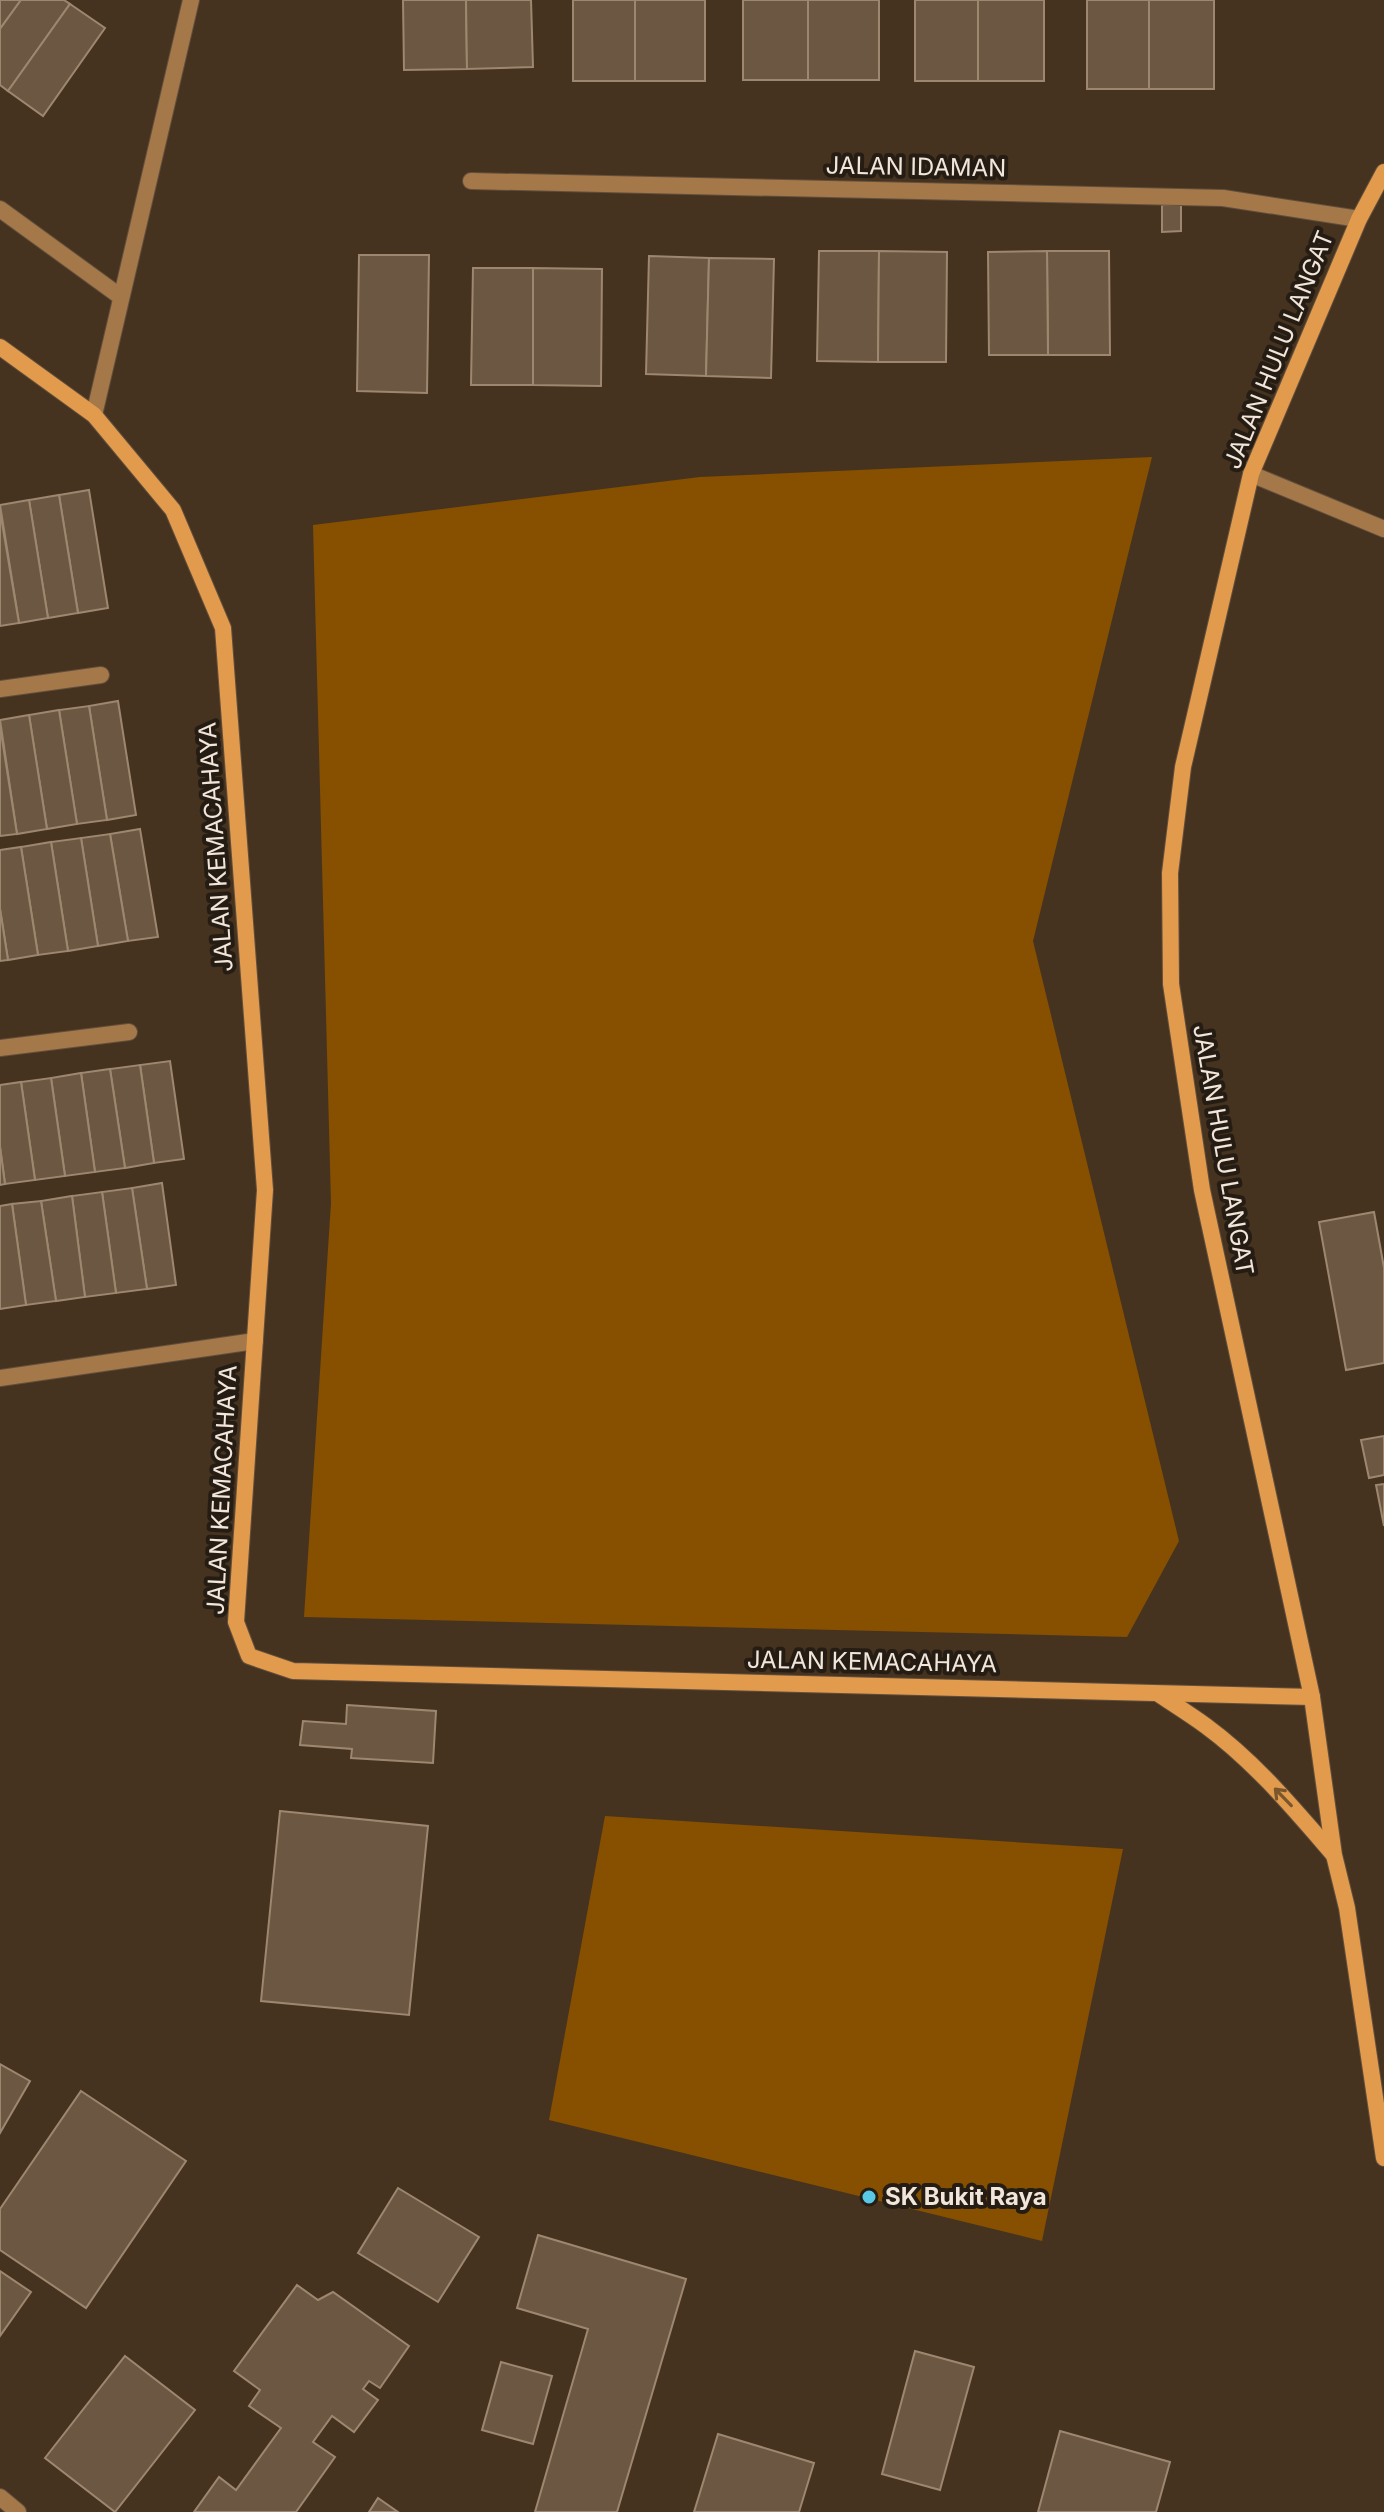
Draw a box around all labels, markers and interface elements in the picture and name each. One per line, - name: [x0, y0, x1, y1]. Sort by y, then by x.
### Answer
- street label: JALAN IDAMAN: [825, 150, 1007, 183]
- street label: JALAN HULU LANGAT: [1217, 227, 1340, 473]
- street label: JALAN KEMACAHAYA: [192, 721, 239, 973]
- street label: JALAN HULU LANGAT: [1187, 1022, 1260, 1278]
- street label: JALAN KEMACAHAYA: [200, 1364, 243, 1616]
- street label: JALAN KEMACAHAYA: [747, 1645, 997, 1678]
- one-way arrow: [1273, 1787, 1292, 1807]
- place label: SK Bukit Raya: [885, 2182, 1047, 2211]
- marker: SK Bukit Raya: [860, 2188, 878, 2206]

